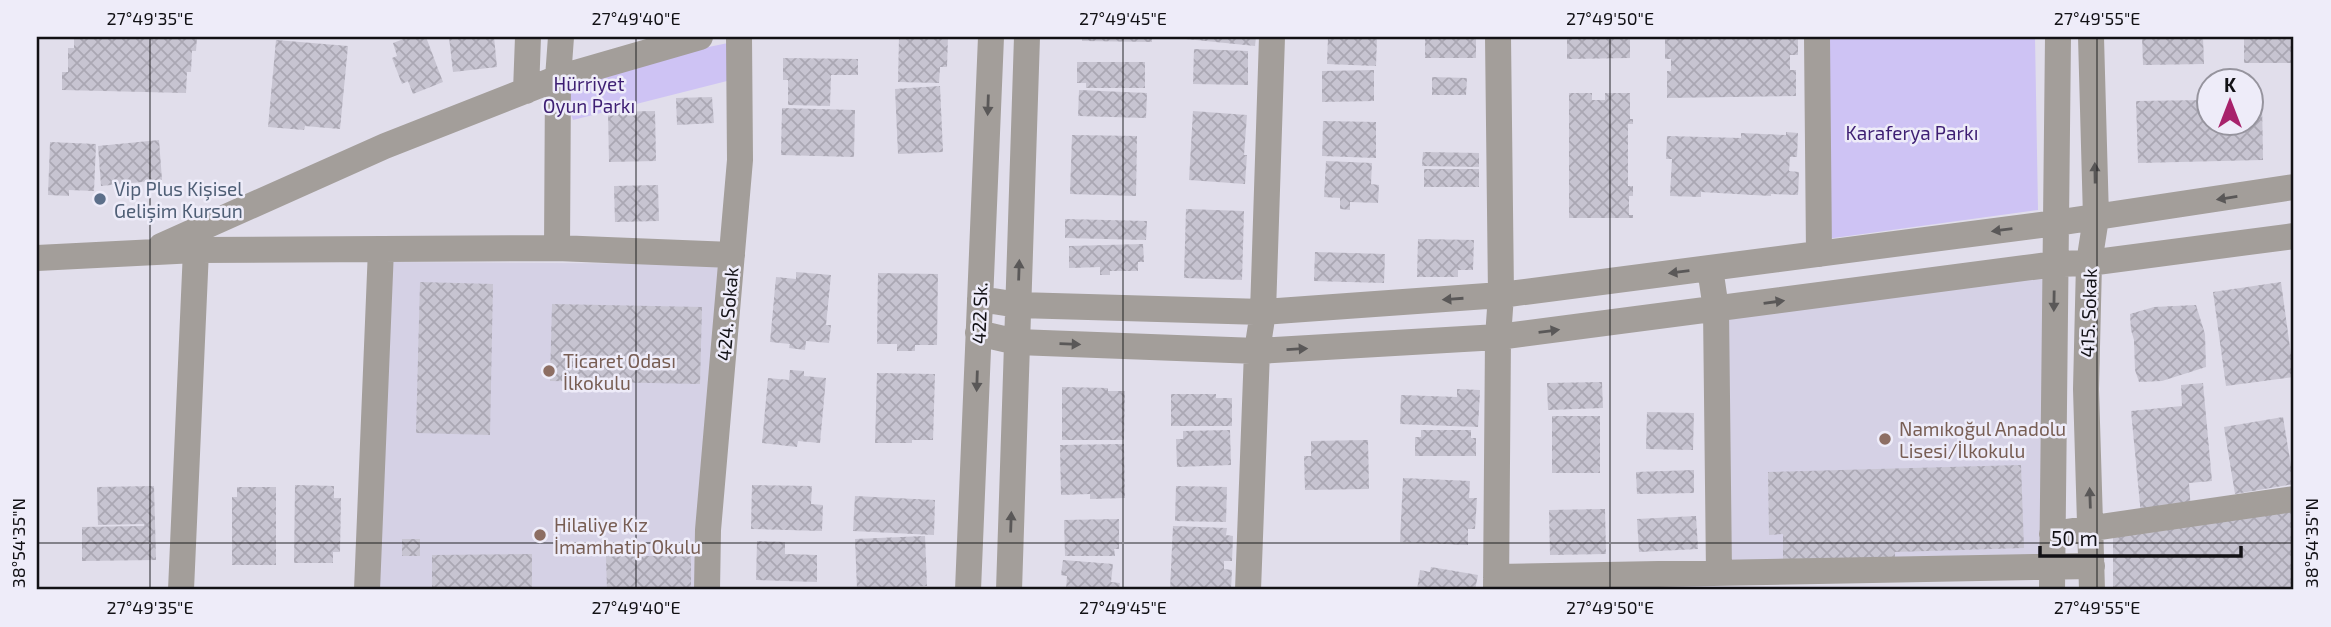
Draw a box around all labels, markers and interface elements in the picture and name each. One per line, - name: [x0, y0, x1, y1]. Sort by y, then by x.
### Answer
- text: 27°49'35"E: [106, 7, 194, 29]
- text: 27°49'40"E: [592, 7, 681, 29]
- text: 27°49'45"E: [1079, 7, 1167, 29]
- text: 27°49'50"E: [1566, 7, 1654, 29]
- text: 27°49'55"E: [2054, 7, 2140, 29]
- north arrow: [2194, 66, 2264, 136]
- park label: Hürriyet Oyun Parkı: [543, 72, 635, 117]
- text: K: [2224, 73, 2236, 96]
- one-way arrow: [982, 94, 993, 116]
- park label: Karaferya Parkı: [1846, 121, 1978, 144]
- one-way arrow: [2089, 161, 2100, 183]
- place label: Vip Plus Kişisel Gelişim Kursun: [114, 177, 243, 223]
- marker: Vip Plus Kişisel Gelişim Kursun: [92, 191, 108, 207]
- one-way arrow: [2216, 193, 2238, 204]
- one-way arrow: [1990, 225, 2012, 236]
- one-way arrow: [1014, 259, 1025, 281]
- street label: 424. Sokak: [711, 266, 743, 362]
- one-way arrow: [1668, 267, 1690, 278]
- street label: 415. Sokak: [2075, 268, 2101, 358]
- street label: 422 Sk.: [966, 282, 992, 344]
- one-way arrow: [2048, 290, 2060, 312]
- one-way arrow: [1442, 293, 1464, 304]
- one-way arrow: [1763, 296, 1785, 307]
- one-way arrow: [1538, 325, 1560, 336]
- one-way arrow: [1059, 338, 1081, 349]
- one-way arrow: [1287, 343, 1309, 354]
- place label: Ticaret Odası İlkokulu: [563, 349, 676, 394]
- marker: Ticaret Odası İlkokulu: [541, 363, 557, 379]
- one-way arrow: [971, 370, 982, 392]
- place label: Namıkoğul Anadolu Lisesi/İlkokulu: [1899, 417, 2066, 462]
- marker: Namıkoğul Anadolu Lisesi/İlkokulu: [1877, 431, 1893, 447]
- one-way arrow: [2084, 486, 2096, 508]
- text: 38°54'35"N: [7, 498, 29, 588]
- text: 38°54'35"N: [2300, 498, 2322, 588]
- one-way arrow: [1006, 511, 1017, 533]
- place label: Hilaliye Kız İmamhatip Okulu: [554, 513, 701, 558]
- scale bar: [2040, 515, 2242, 559]
- text: 50 m: [2051, 525, 2098, 550]
- marker: Hilaliye Kız İmamhatip Okulu: [532, 527, 548, 543]
- text: 27°49'35"E: [106, 596, 194, 618]
- text: 27°49'40"E: [592, 596, 681, 618]
- text: 27°49'45"E: [1079, 596, 1167, 618]
- text: 27°49'50"E: [1566, 596, 1654, 618]
- text: 27°49'55"E: [2054, 596, 2140, 618]

